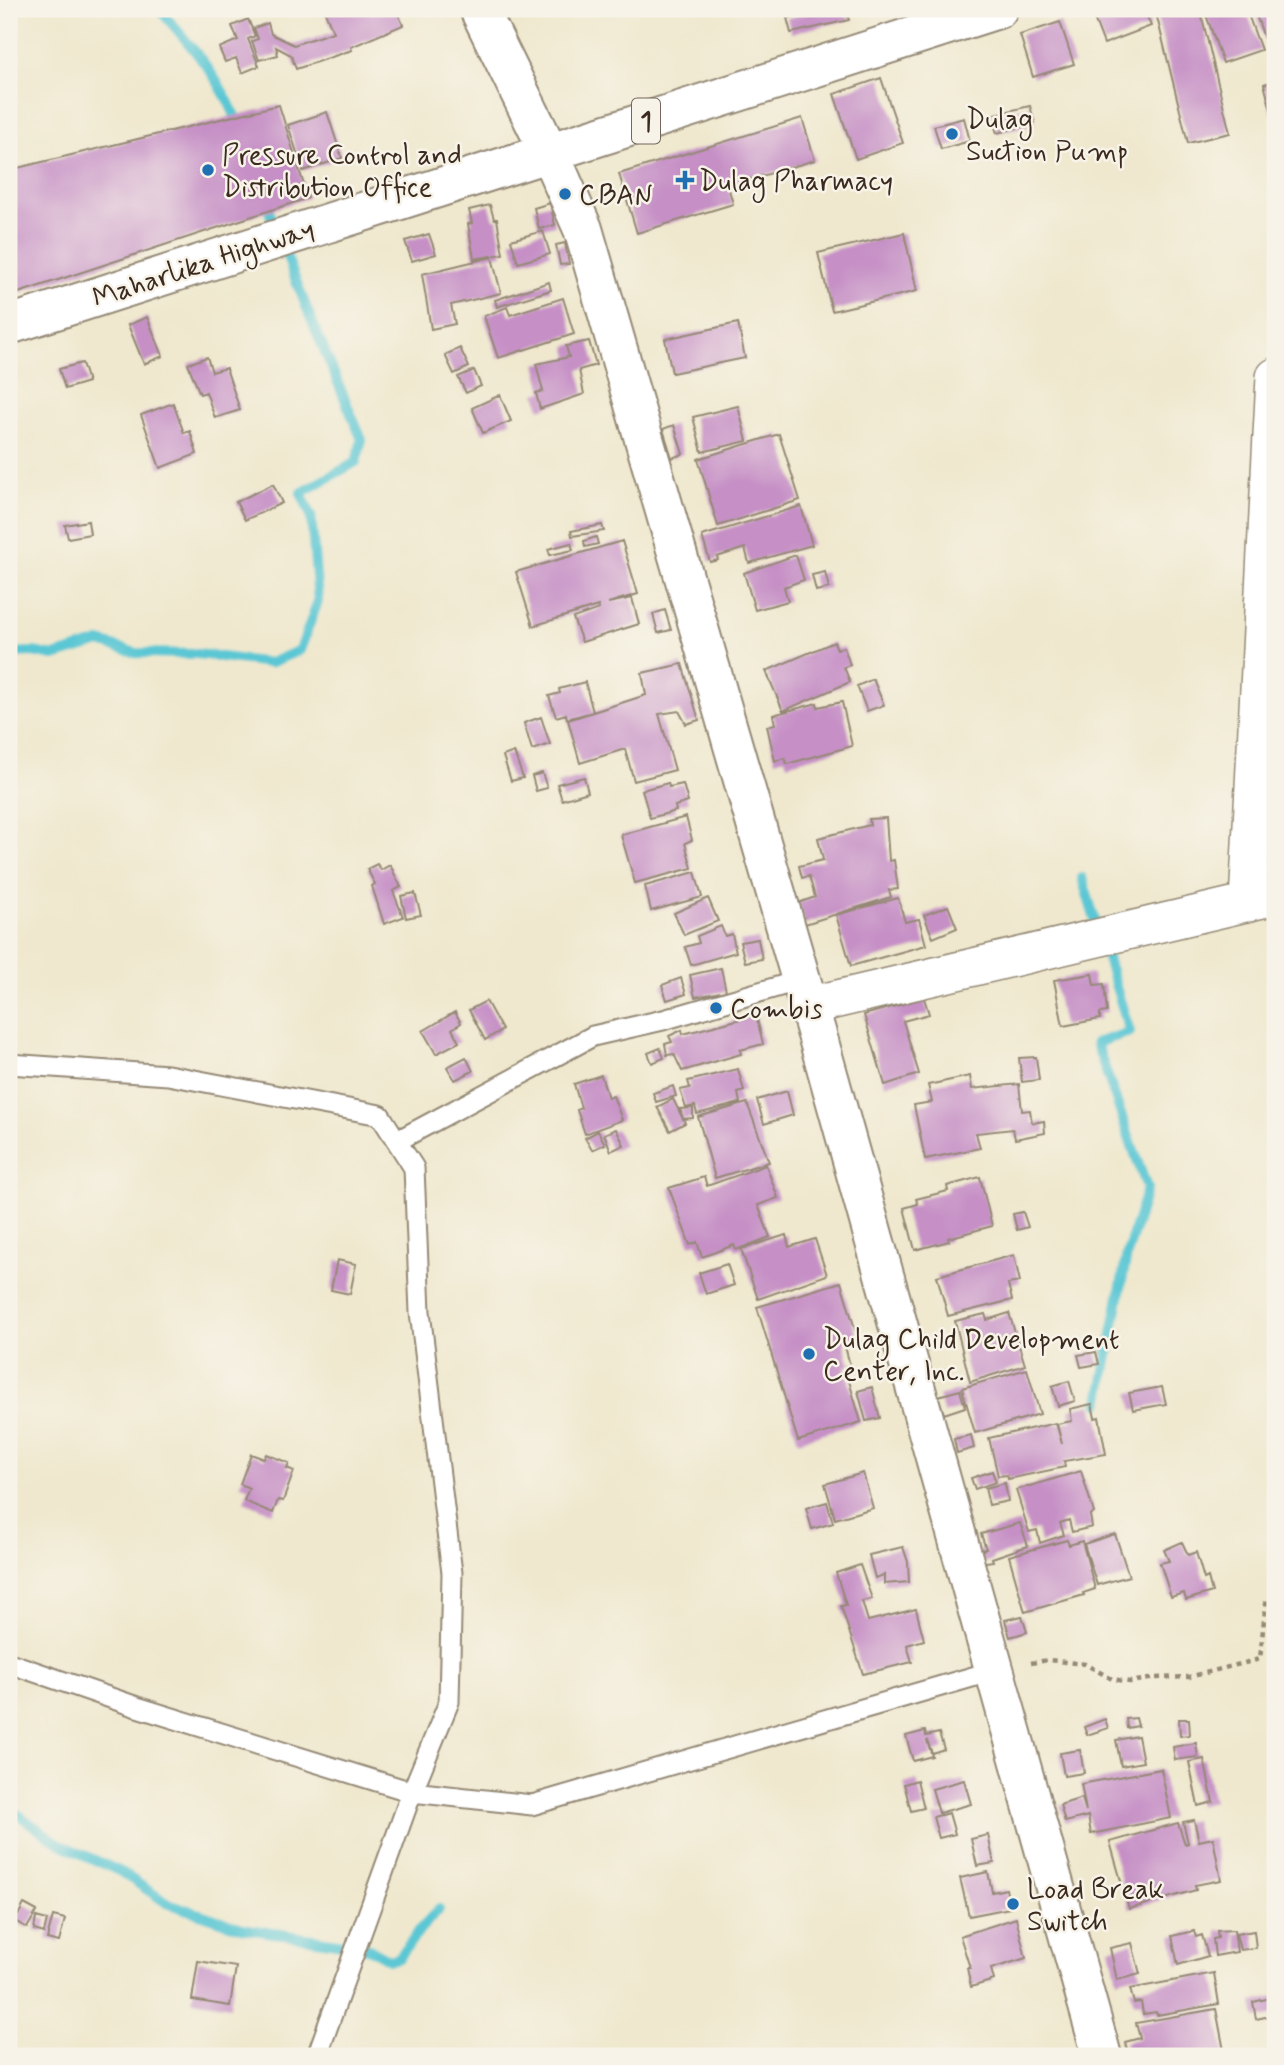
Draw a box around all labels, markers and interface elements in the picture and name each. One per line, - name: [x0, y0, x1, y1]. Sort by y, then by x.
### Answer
- road number: 1: [632, 98, 660, 144]
- place label: Dulag Suction Pump: [966, 102, 1128, 171]
- marker: Dulag Suction Pump: [944, 126, 960, 142]
- place label: Pressure Control and Distribution Office: [222, 138, 462, 207]
- marker: Pressure Control and Distribution Office: [200, 162, 216, 178]
- place label: Dulag Pharmacy: [699, 164, 893, 203]
- marker: Dulag Pharmacy: [677, 172, 693, 188]
- place label: CBAN: [579, 178, 652, 215]
- marker: CBAN: [557, 186, 573, 202]
- street label: Maharlika Highway: [88, 211, 320, 320]
- place label: Combis: [730, 992, 823, 1029]
- marker: Combis: [708, 1000, 724, 1016]
- place label: Dulag Child Development Center, Inc.: [823, 1322, 1119, 1391]
- marker: Dulag Child Development Center, Inc.: [801, 1346, 817, 1362]
- place label: Load Break Switch: [1027, 1872, 1164, 1941]
- marker: Load Break Switch: [1005, 1896, 1021, 1912]

